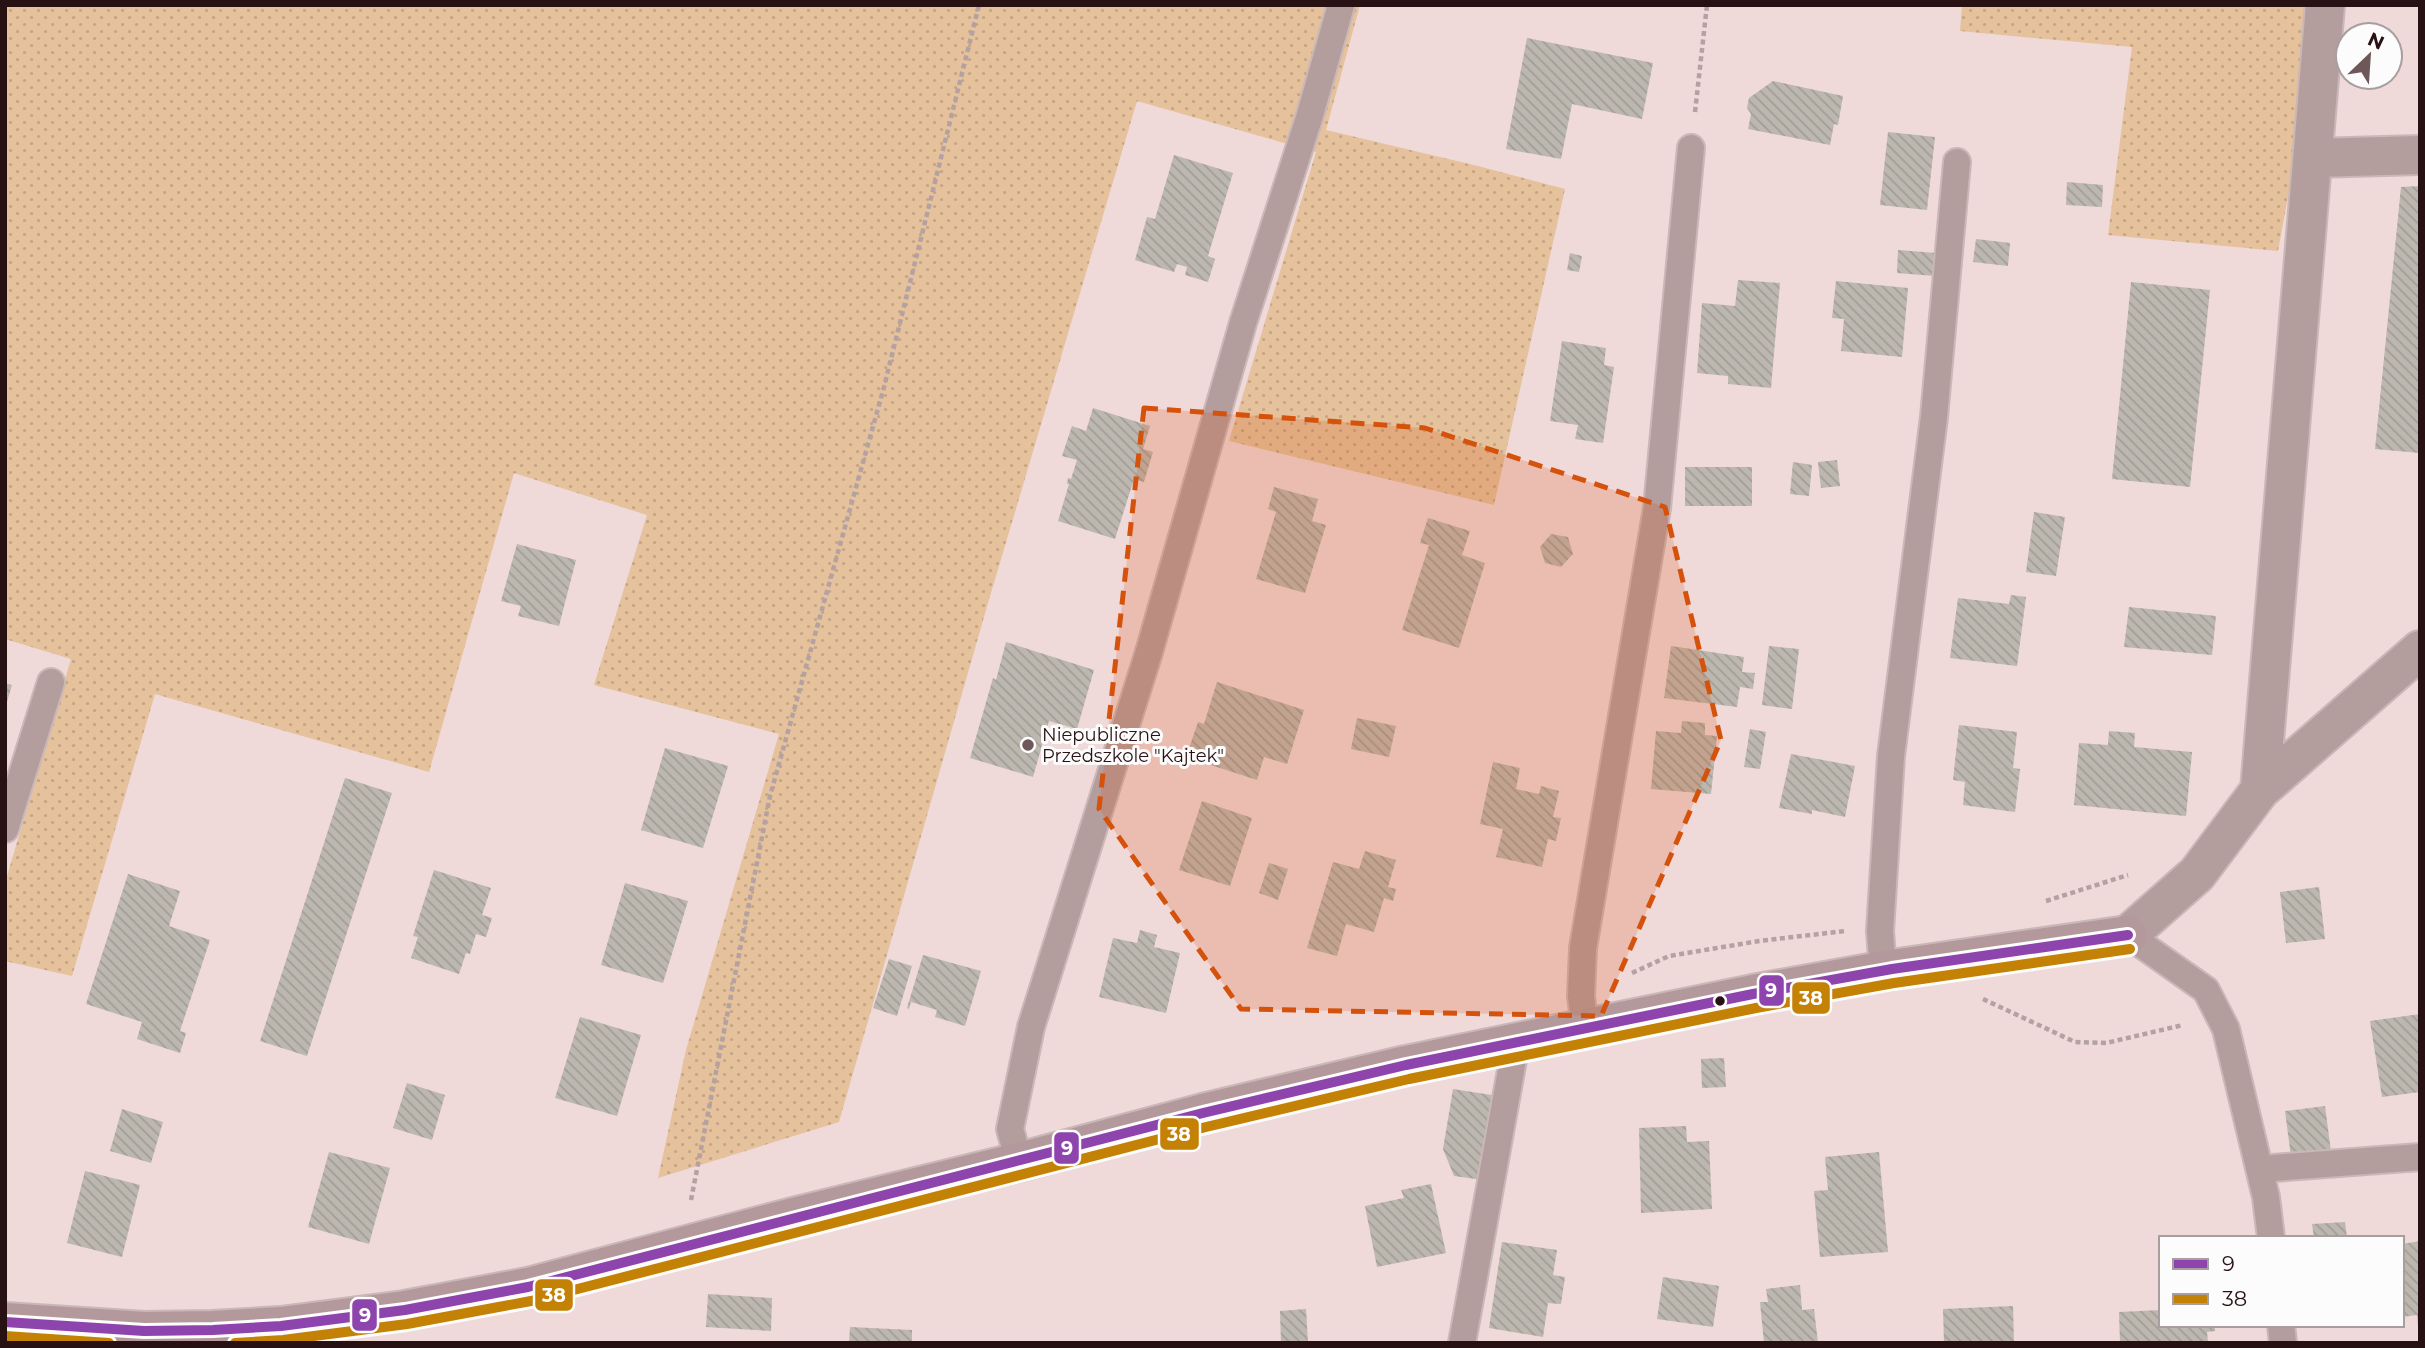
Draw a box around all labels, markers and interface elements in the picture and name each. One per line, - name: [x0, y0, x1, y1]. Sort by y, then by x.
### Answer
- north arrow: [2334, 21, 2404, 91]
- text: N: [2364, 27, 2388, 55]
- place label: Niepubliczne Przedszkole "Kajtek": [1042, 724, 1224, 767]
- marker: Niepubliczne Przedszkole "Kajtek": [1020, 737, 1036, 753]
- line badge: 9: [1758, 974, 1785, 1007]
- text: 9: [1765, 979, 1777, 1002]
- line badge: 38: [1791, 981, 1831, 1015]
- text: 38: [1798, 987, 1823, 1010]
- unlabelled marker: [1713, 994, 1727, 1008]
- line badge: 38: [1159, 1117, 1200, 1151]
- text: 38: [1166, 1123, 1191, 1146]
- line badge: 9: [1053, 1131, 1080, 1165]
- text: 9: [1061, 1137, 1073, 1160]
- legend: [2159, 1236, 2404, 1327]
- text: 9: [2222, 1251, 2235, 1276]
- line badge: 38: [534, 1278, 574, 1312]
- text: 38: [541, 1284, 566, 1307]
- text: 38: [2222, 1286, 2247, 1311]
- line badge: 9: [351, 1298, 378, 1332]
- text: 9: [359, 1304, 371, 1327]

